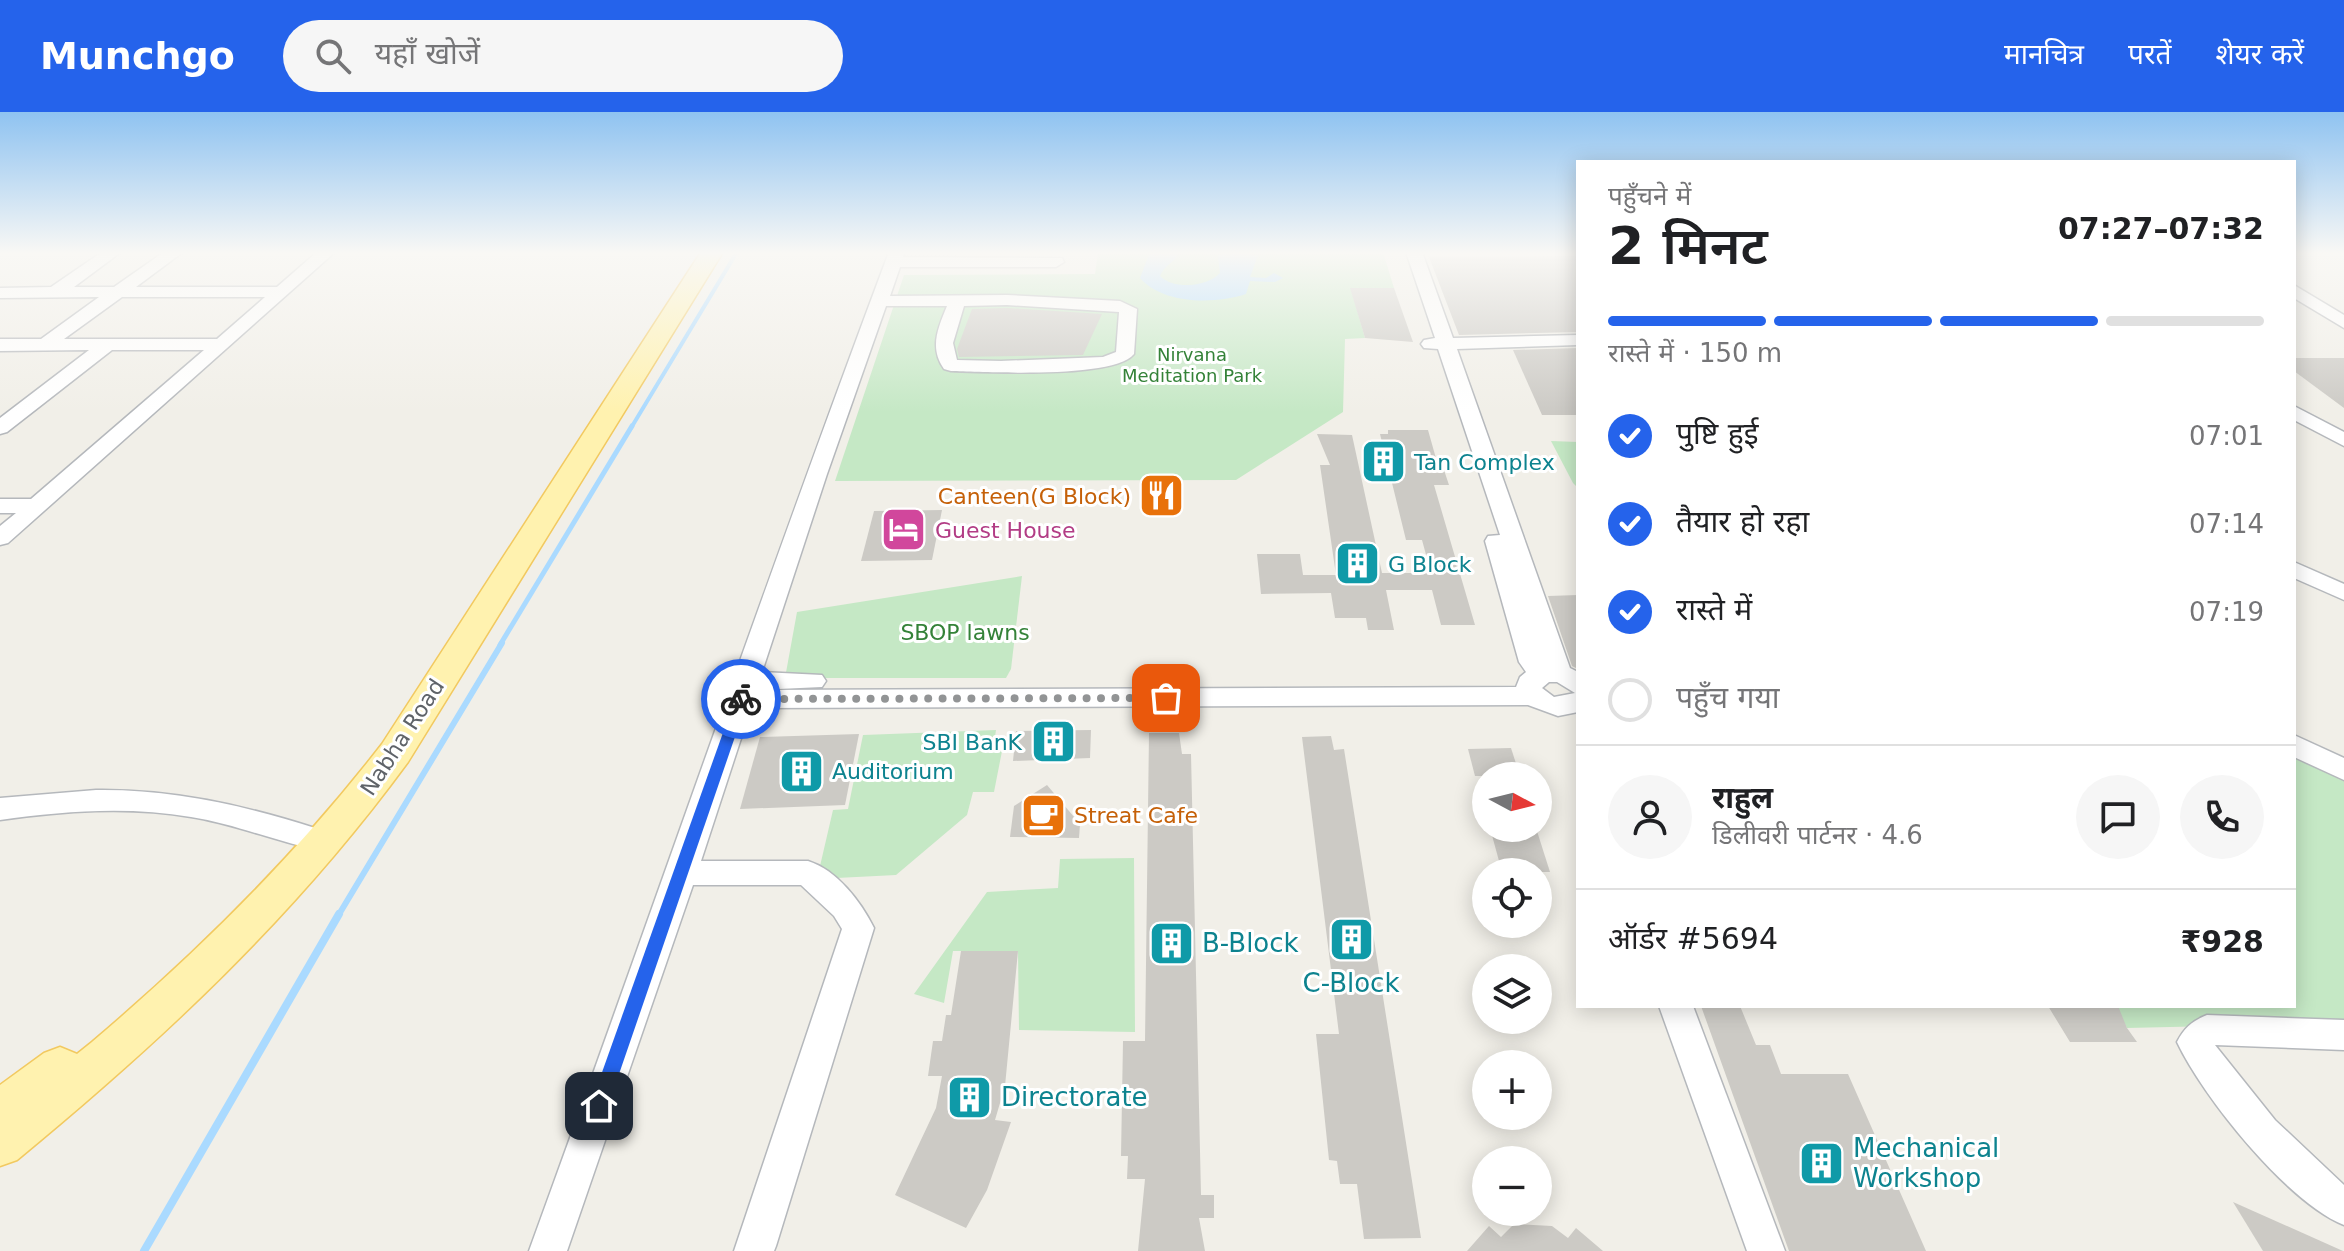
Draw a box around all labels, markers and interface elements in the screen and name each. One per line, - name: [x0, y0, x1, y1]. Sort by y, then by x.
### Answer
- search box: [283, 20, 843, 92]
- text: Munchgo: [40, 34, 235, 78]
- icon: search: [311, 34, 355, 78]
- text: यहाँ खोजें: [375, 36, 480, 71]
- text: मानचित्र: [2004, 38, 2084, 71]
- text: परतें: [2128, 38, 2171, 71]
- text: शेयर करें: [2215, 38, 2304, 71]
- text: पहुँचने में: [1608, 181, 1691, 211]
- text: 07:27–07:32: [2058, 211, 2264, 246]
- text: 2 मिनट: [1608, 216, 1768, 276]
- text: रास्ते में · 150 m: [1608, 338, 1782, 368]
- park label: Nirvana Meditation Park: [1122, 344, 1263, 386]
- icon: check: [1608, 414, 1652, 458]
- text: पुष्टि हुई: [1676, 416, 1759, 451]
- text: 07:01: [2189, 421, 2264, 451]
- building icon: Tan Complex: [1359, 438, 1407, 486]
- place label: Tan Complex: [1413, 450, 1555, 475]
- restaurant icon: Canteen(G Block): [1138, 472, 1186, 520]
- place label: Canteen(G Block): [938, 484, 1131, 509]
- icon: check: [1608, 502, 1652, 546]
- text: तैयार हो रहा: [1676, 504, 1809, 539]
- hotel icon: Guest House: [880, 506, 928, 554]
- text: 07:14: [2189, 509, 2264, 539]
- place label: Guest House: [935, 518, 1076, 543]
- building icon: G Block: [1333, 540, 1381, 588]
- place label: G Block: [1388, 552, 1472, 577]
- icon: check: [1608, 590, 1652, 634]
- text: रास्ते में: [1676, 592, 1752, 627]
- text: 07:19: [2189, 597, 2264, 627]
- park label: SBOP lawns: [900, 620, 1030, 645]
- courier: [701, 659, 781, 739]
- pin: [1132, 664, 1200, 732]
- street label: Nabha Road: [356, 674, 449, 800]
- icon: bag: [1144, 676, 1188, 720]
- icon: bike: [719, 677, 763, 721]
- text: पहुँच गया: [1676, 680, 1780, 715]
- building icon: SBI BanK: [1029, 718, 1077, 766]
- place label: SBI BanK: [923, 730, 1023, 755]
- building icon: Auditorium: [777, 747, 825, 795]
- place label: Auditorium: [832, 759, 954, 784]
- north arrow: [1472, 762, 1552, 842]
- map controls: [1472, 762, 1552, 1226]
- button: person: [1608, 775, 1692, 859]
- button: chat: [2076, 775, 2160, 859]
- button: phone: [2180, 775, 2264, 859]
- text: राहुल: [1712, 780, 1773, 815]
- cafe icon: Streat Cafe: [1019, 791, 1067, 839]
- place label: Streat Cafe: [1074, 803, 1198, 828]
- text: डिलीवरी पार्टनर · 4.6: [1712, 820, 1923, 850]
- button: locate: [1472, 858, 1552, 938]
- building icon: C-Block: [1327, 916, 1375, 964]
- building icon: B-Block: [1147, 919, 1195, 967]
- text: ऑर्डर #5694: [1608, 921, 1778, 956]
- text: ₹928: [2181, 924, 2264, 959]
- place label: B-Block: [1202, 928, 1299, 958]
- button: layers: [1472, 954, 1552, 1034]
- place label: C-Block: [1303, 968, 1399, 998]
- button: +: [1472, 1050, 1552, 1130]
- pin: [565, 1072, 633, 1140]
- building icon: Directorate: [946, 1073, 994, 1121]
- place label: Directorate: [1001, 1082, 1148, 1112]
- icon: home: [577, 1084, 621, 1128]
- place label: Mechanical Workshop: [1853, 1133, 1999, 1193]
- building icon: Mechanical Workshop: [1798, 1139, 1846, 1187]
- button: −: [1472, 1146, 1552, 1226]

